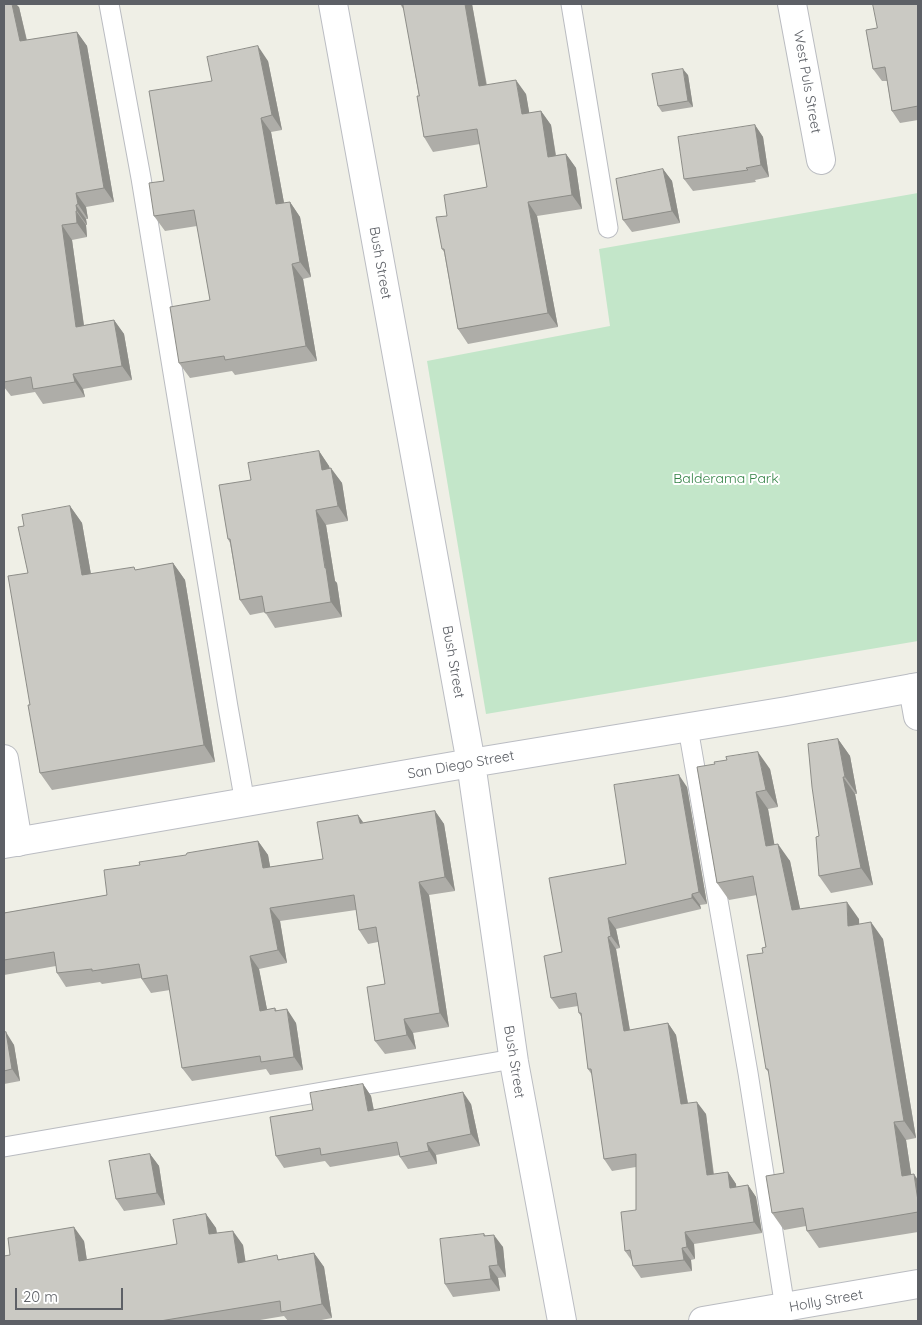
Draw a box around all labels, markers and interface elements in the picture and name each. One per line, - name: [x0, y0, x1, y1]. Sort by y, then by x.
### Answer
- street label: West Puls Street: [790, 29, 824, 135]
- street label: Bush Street: [365, 225, 395, 301]
- park label: Balderama Park: [673, 471, 779, 487]
- street label: Bush Street: [438, 624, 468, 700]
- street label: San Diego Street: [406, 747, 516, 783]
- street label: Bush Street: [500, 1024, 528, 1100]
- scale bar: [18, 1278, 125, 1310]
- street label: Holly Street: [788, 1286, 864, 1316]
- text: 20 m: [23, 1287, 58, 1306]

